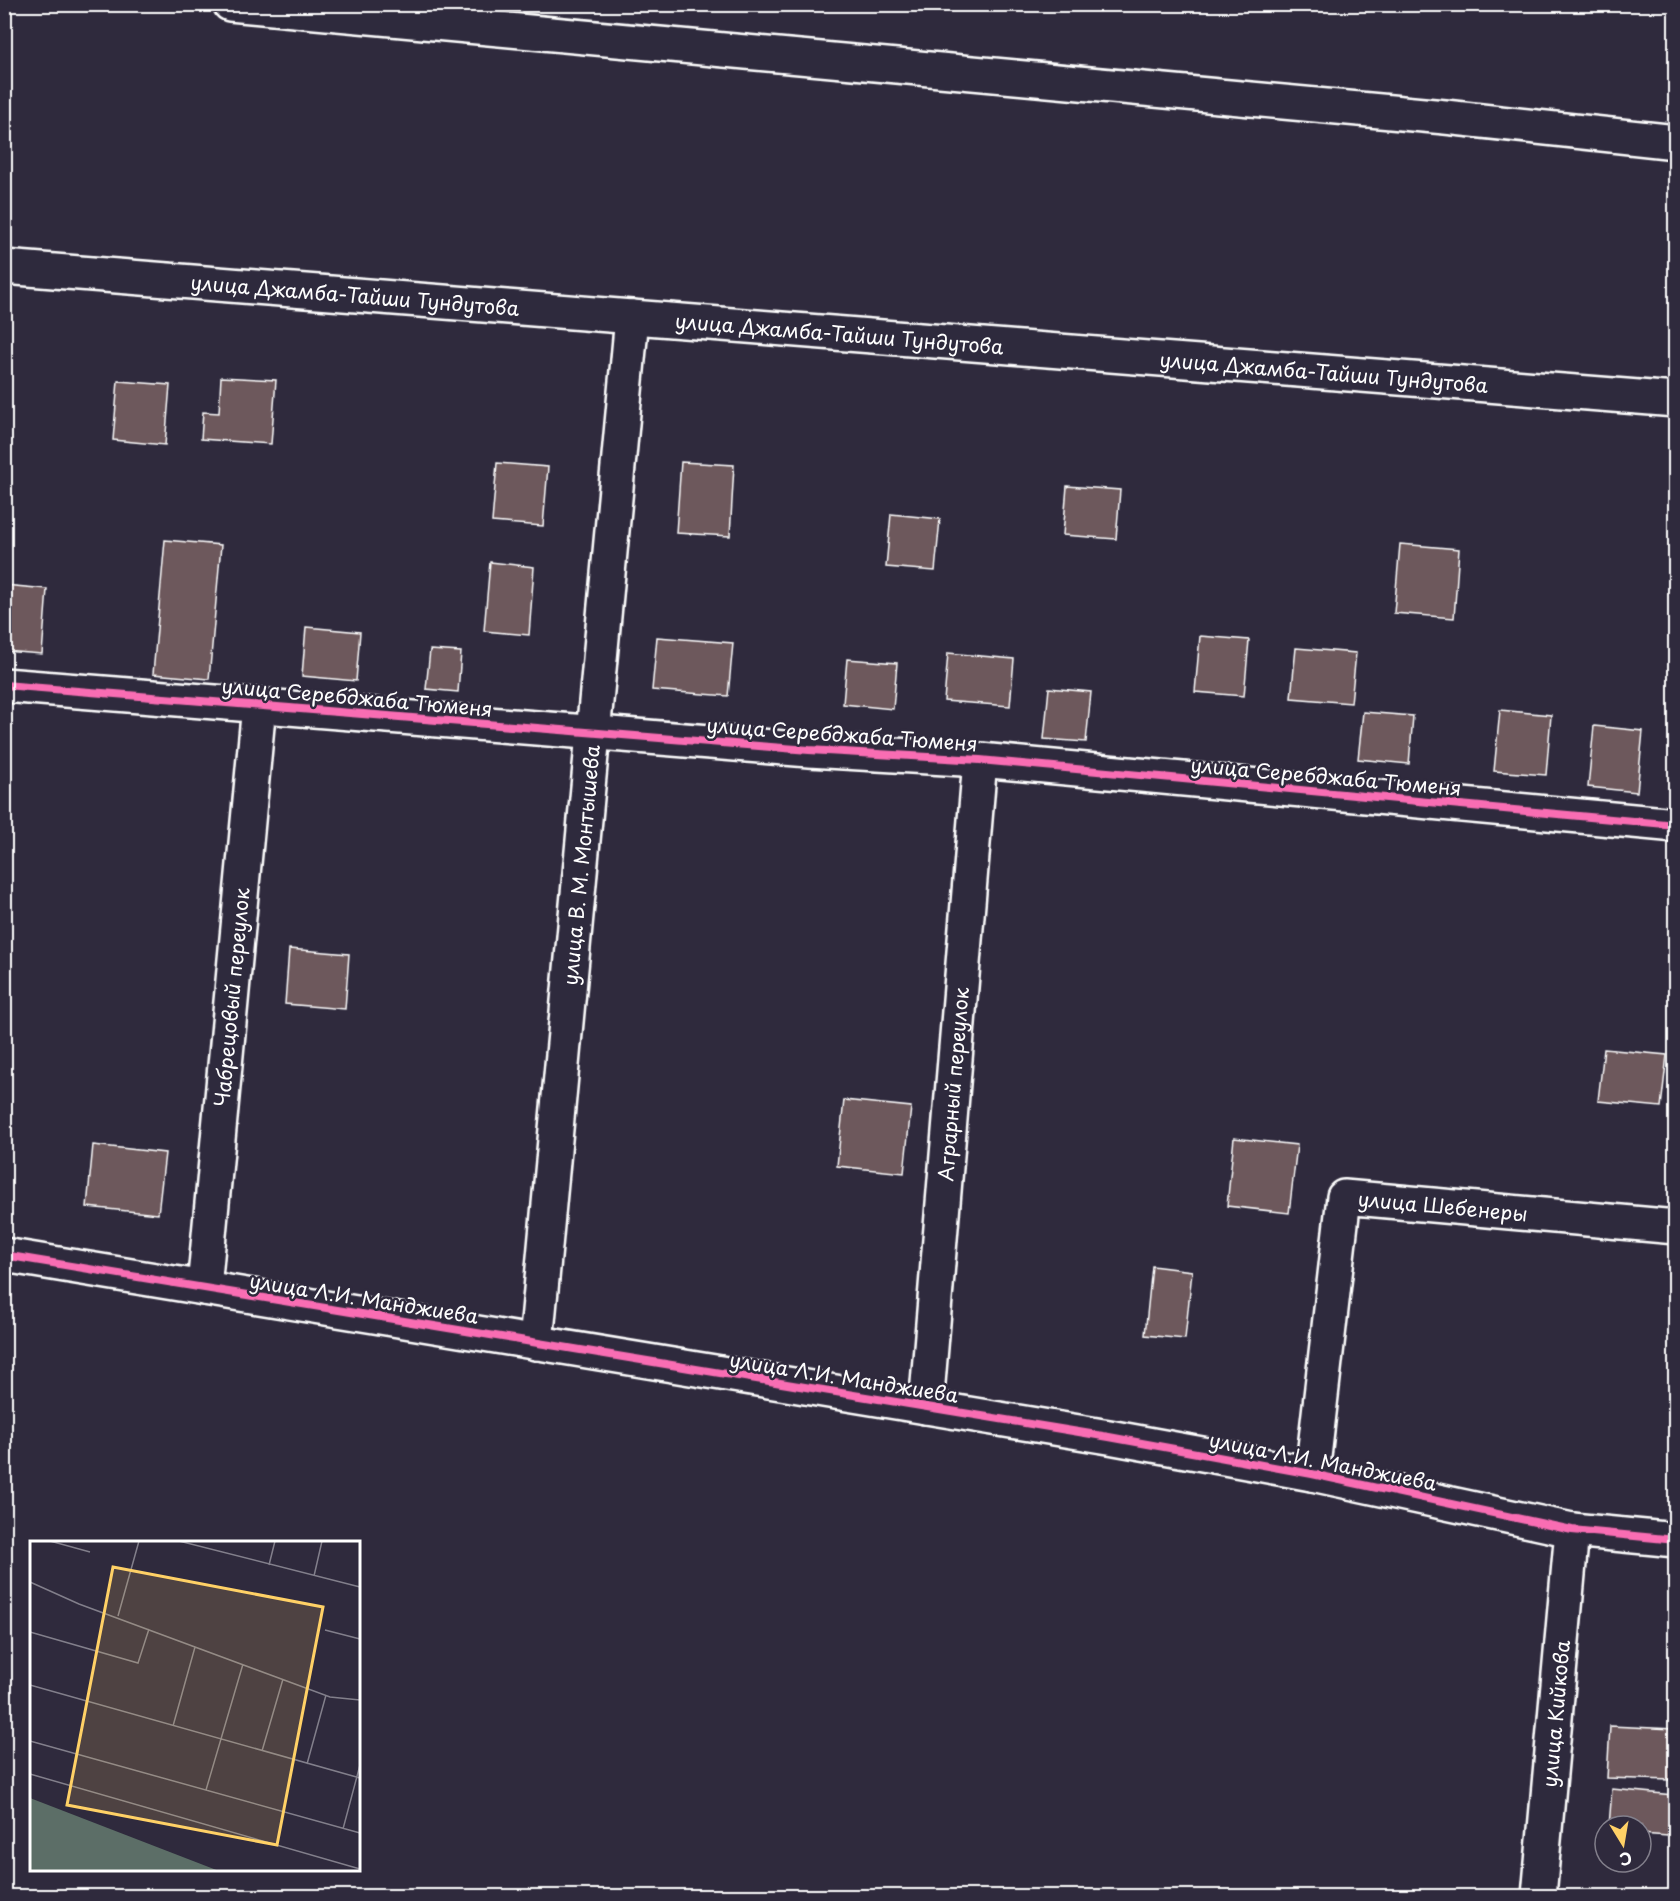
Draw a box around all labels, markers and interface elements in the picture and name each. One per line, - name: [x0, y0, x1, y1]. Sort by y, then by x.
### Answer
- street label: улица Джамба-Тайши Тундутова: [189, 267, 521, 323]
- street label: улица Джамба-Тайши Тундутова: [674, 305, 1005, 362]
- street label: улица Джамба-Тайши Тундутова: [1158, 344, 1490, 400]
- street label: улица Серебджаба Тюменя: [220, 670, 494, 724]
- street label: улица Серебджаба Тюменя: [705, 710, 979, 758]
- street label: улица В. М. Монтышева: [555, 743, 607, 987]
- street label: улица Серебджаба Тюменя: [1189, 749, 1463, 803]
- street label: Чабрецовый переулок: [206, 886, 257, 1108]
- street label: Аграрный переулок: [930, 986, 976, 1182]
- street label: улица Шебенеры: [1357, 1183, 1529, 1229]
- street label: улица Л.И. Манджиева: [247, 1265, 481, 1331]
- street label: улица Л.И. Манджиева: [727, 1344, 961, 1410]
- street label: улица Л.И. Манджиева: [1207, 1424, 1440, 1498]
- inset map: [30, 1541, 360, 1871]
- street label: улица Кийкова: [1534, 1638, 1577, 1789]
- north arrow: [1593, 1814, 1653, 1874]
- text: С: [1618, 1847, 1634, 1873]

